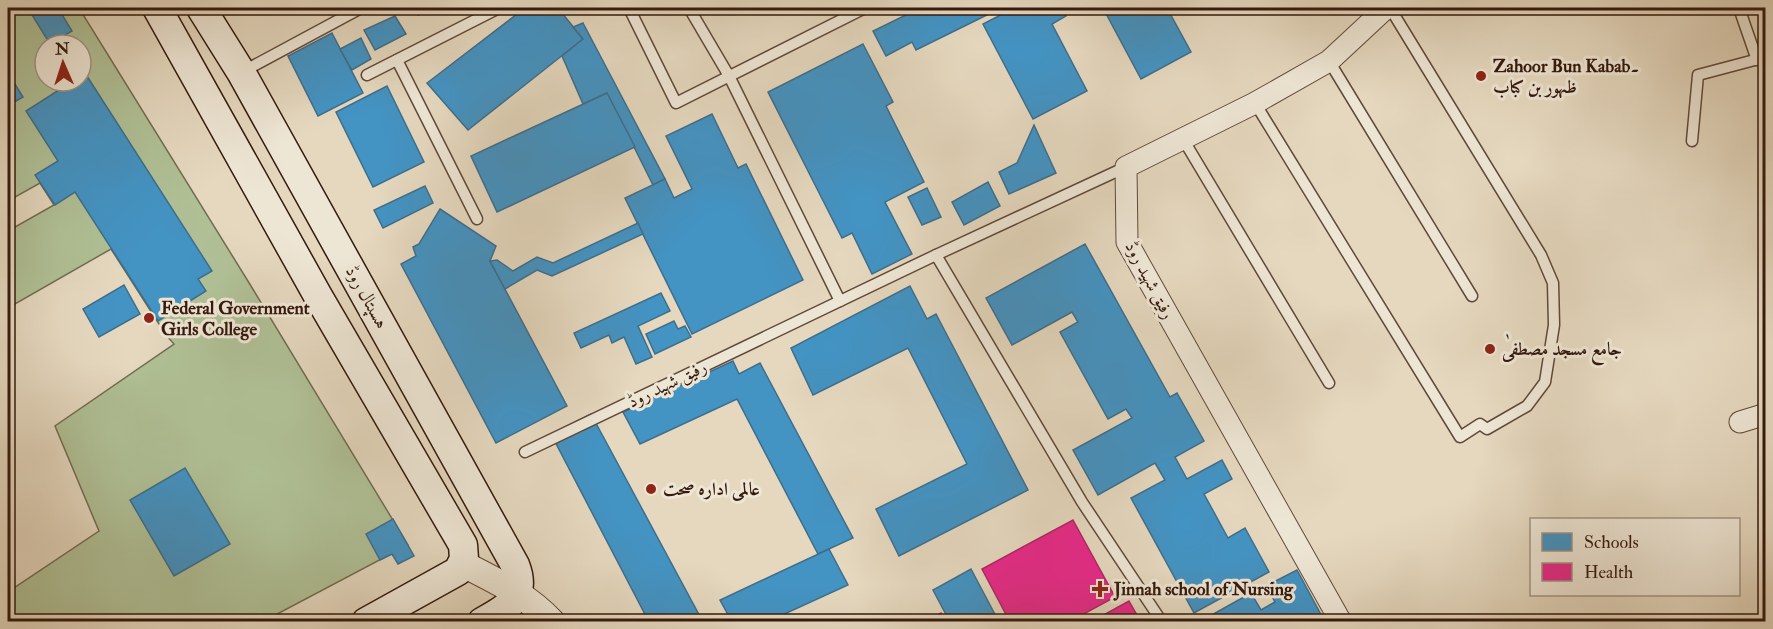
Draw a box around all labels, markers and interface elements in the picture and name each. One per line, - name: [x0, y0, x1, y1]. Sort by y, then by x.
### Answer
- north arrow: [33, 33, 93, 93]
- text: N: [54, 39, 71, 59]
- place label: Zahoor Bun Kabab۔ ظہور بن کباب: [1493, 55, 1639, 99]
- marker: Zahoor Bun Kabab۔ ظہور بن کباب: [1474, 69, 1488, 83]
- street label: رفیق شہید روڈ: [1119, 237, 1180, 323]
- street label: ہسپتال روڈ: [339, 262, 393, 333]
- place label: Federal Government Girls College: [161, 297, 310, 341]
- marker: Federal Government Girls College: [142, 311, 156, 325]
- place label: جامع مسجد مصطفیٰ: [1501, 333, 1622, 366]
- marker: جامع مسجد مصطفیٰ: [1483, 342, 1497, 356]
- street label: رفیق شہید روڈ: [624, 355, 711, 413]
- place label: عالمی ادارہ صحت: [663, 478, 760, 501]
- marker: عالمی ادارہ صحت: [644, 482, 658, 496]
- legend: [1530, 518, 1740, 596]
- text: Schools: [1584, 531, 1639, 554]
- text: Health: [1584, 561, 1634, 584]
- place label: Jinnah school of Nursing: [1113, 578, 1294, 601]
- marker: Jinnah school of Nursing: [1091, 580, 1109, 598]

